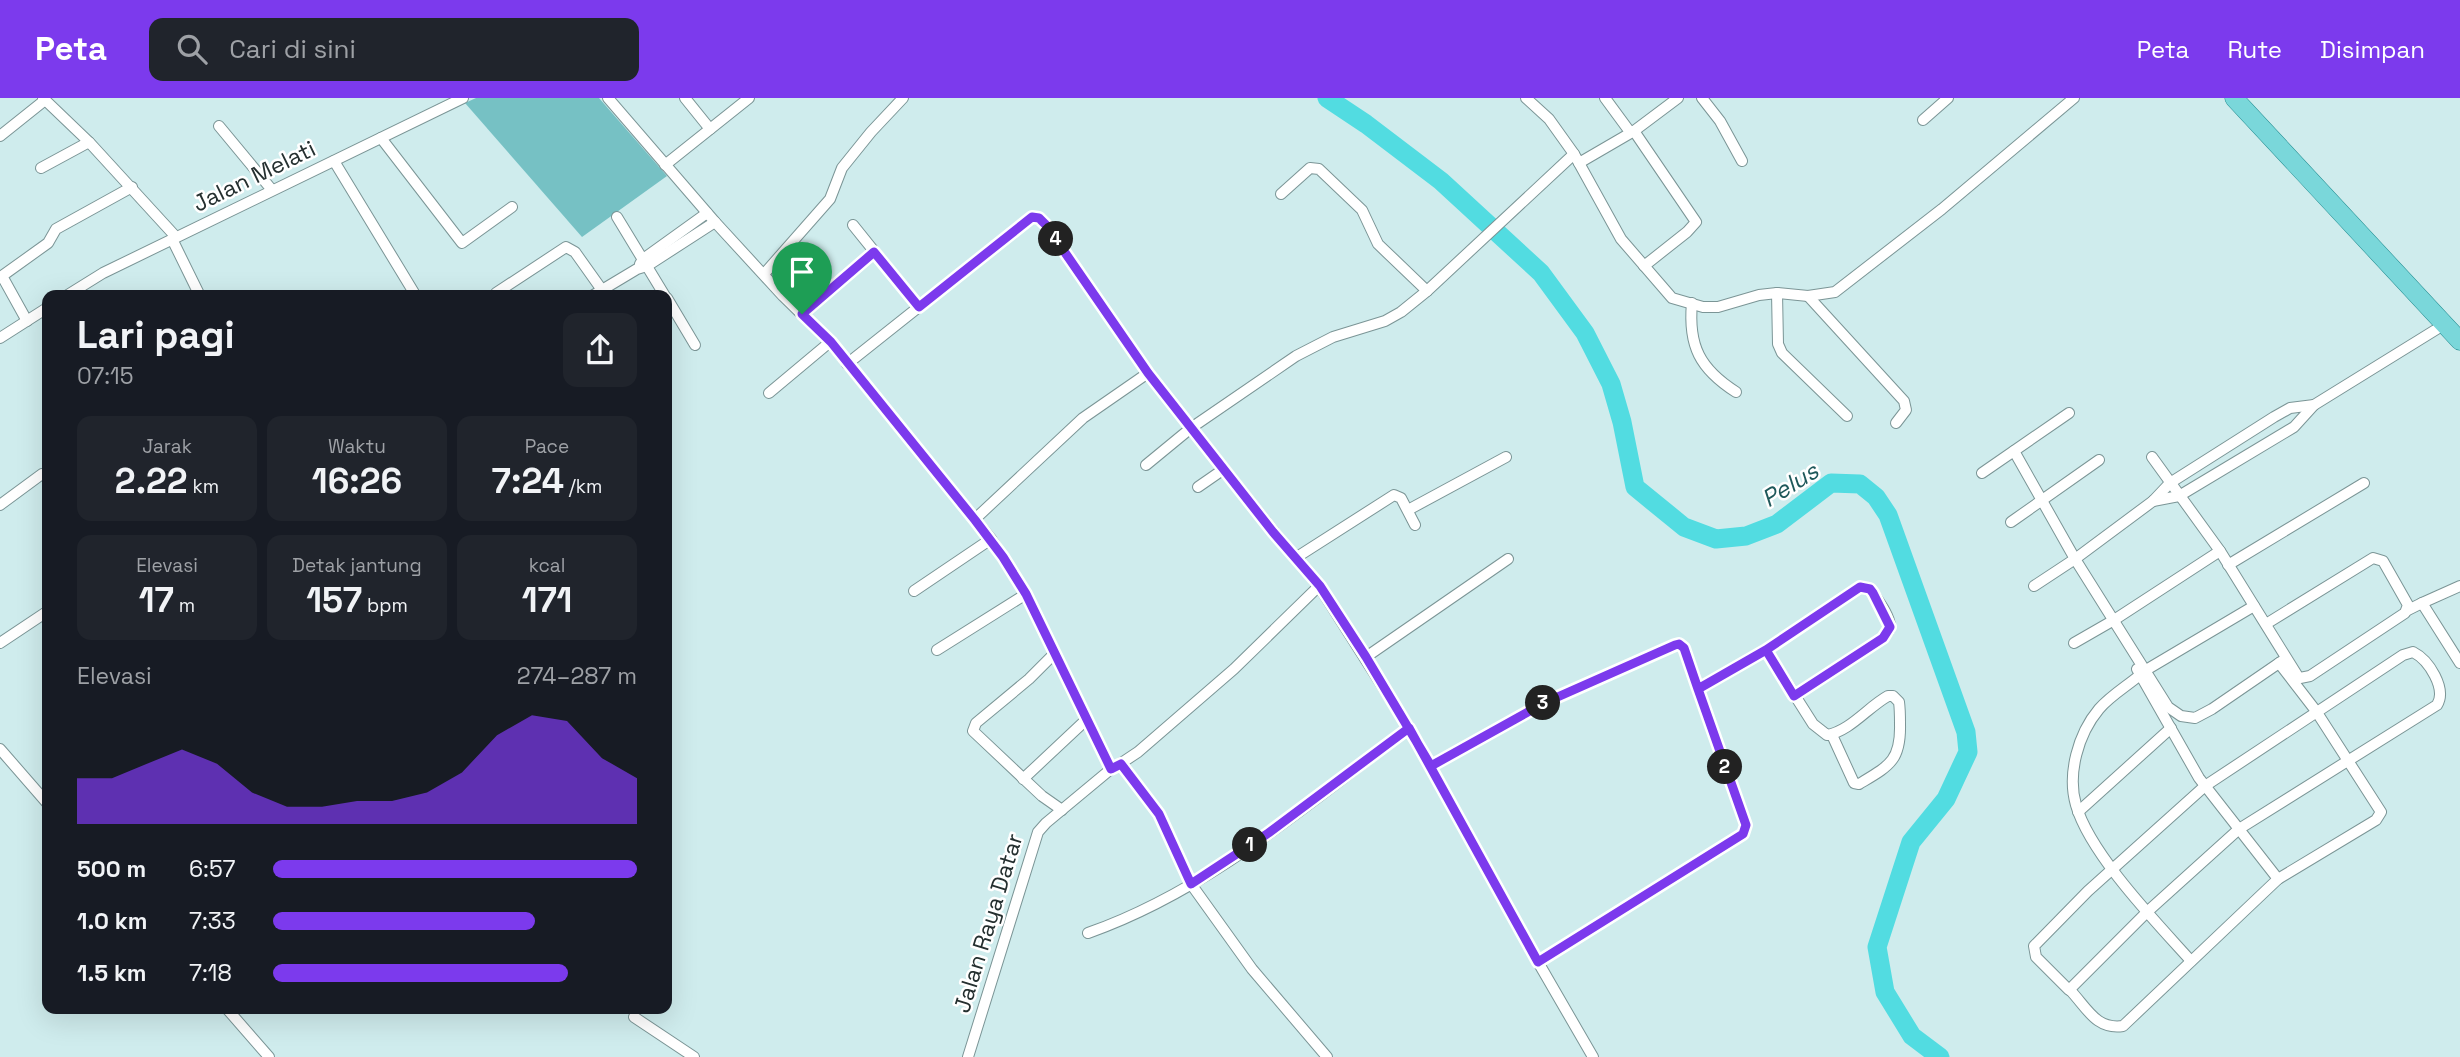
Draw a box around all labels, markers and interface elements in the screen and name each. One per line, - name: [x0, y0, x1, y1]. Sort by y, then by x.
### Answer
- search box: [149, 18, 639, 81]
- text: Peta: [35, 28, 107, 70]
- icon: search: [173, 30, 211, 68]
- text: Cari di sini: [229, 32, 356, 66]
- text: Peta: [2137, 34, 2189, 65]
- text: Rute: [2227, 34, 2282, 65]
- text: Disimpan: [2320, 34, 2425, 65]
- street label: Jalan Melati: [188, 133, 320, 219]
- pin: 4: [1038, 222, 1074, 256]
- text: 4: [1049, 226, 1062, 251]
- pin: [772, 242, 832, 314]
- icon: arrive: [783, 253, 821, 291]
- text: Lari pagi: [77, 311, 235, 359]
- button: share: [563, 313, 637, 387]
- text: 07:15: [77, 361, 134, 391]
- text: Jarak: [142, 434, 192, 459]
- text: Waktu: [328, 434, 386, 459]
- text: Pace: [525, 434, 569, 459]
- water label: Pelus: [1755, 454, 1825, 514]
- text: 2.22: [115, 459, 188, 503]
- text: 16:26: [312, 459, 402, 503]
- text: 7:24: [492, 459, 564, 503]
- text: km: [188, 474, 219, 499]
- text: /km: [564, 474, 602, 499]
- text: Elevasi: [136, 553, 198, 578]
- text: Detak jantung: [292, 553, 422, 578]
- text: kcal: [529, 553, 565, 578]
- text: 17: [139, 578, 174, 622]
- text: 157: [306, 578, 362, 622]
- text: 171: [522, 578, 572, 622]
- text: m: [174, 593, 195, 618]
- text: bpm: [362, 593, 408, 618]
- text: Elevasi: [77, 661, 152, 691]
- text: 274–287 m: [517, 661, 637, 691]
- pin: 3: [1526, 686, 1560, 720]
- text: 3: [1537, 690, 1548, 715]
- pin: 2: [1708, 750, 1742, 784]
- text: 2: [1719, 754, 1730, 779]
- pin: 1: [1232, 828, 1268, 862]
- street label: Jalan Raya Datar: [946, 830, 1030, 1016]
- text: 1: [1245, 832, 1254, 857]
- text: 500 m: [77, 854, 146, 884]
- text: 6:57: [189, 854, 235, 884]
- text: 1.0 km: [77, 906, 147, 936]
- text: 7:33: [189, 906, 236, 936]
- text: 1.5 km: [77, 958, 147, 988]
- text: 7:18: [189, 958, 232, 988]

